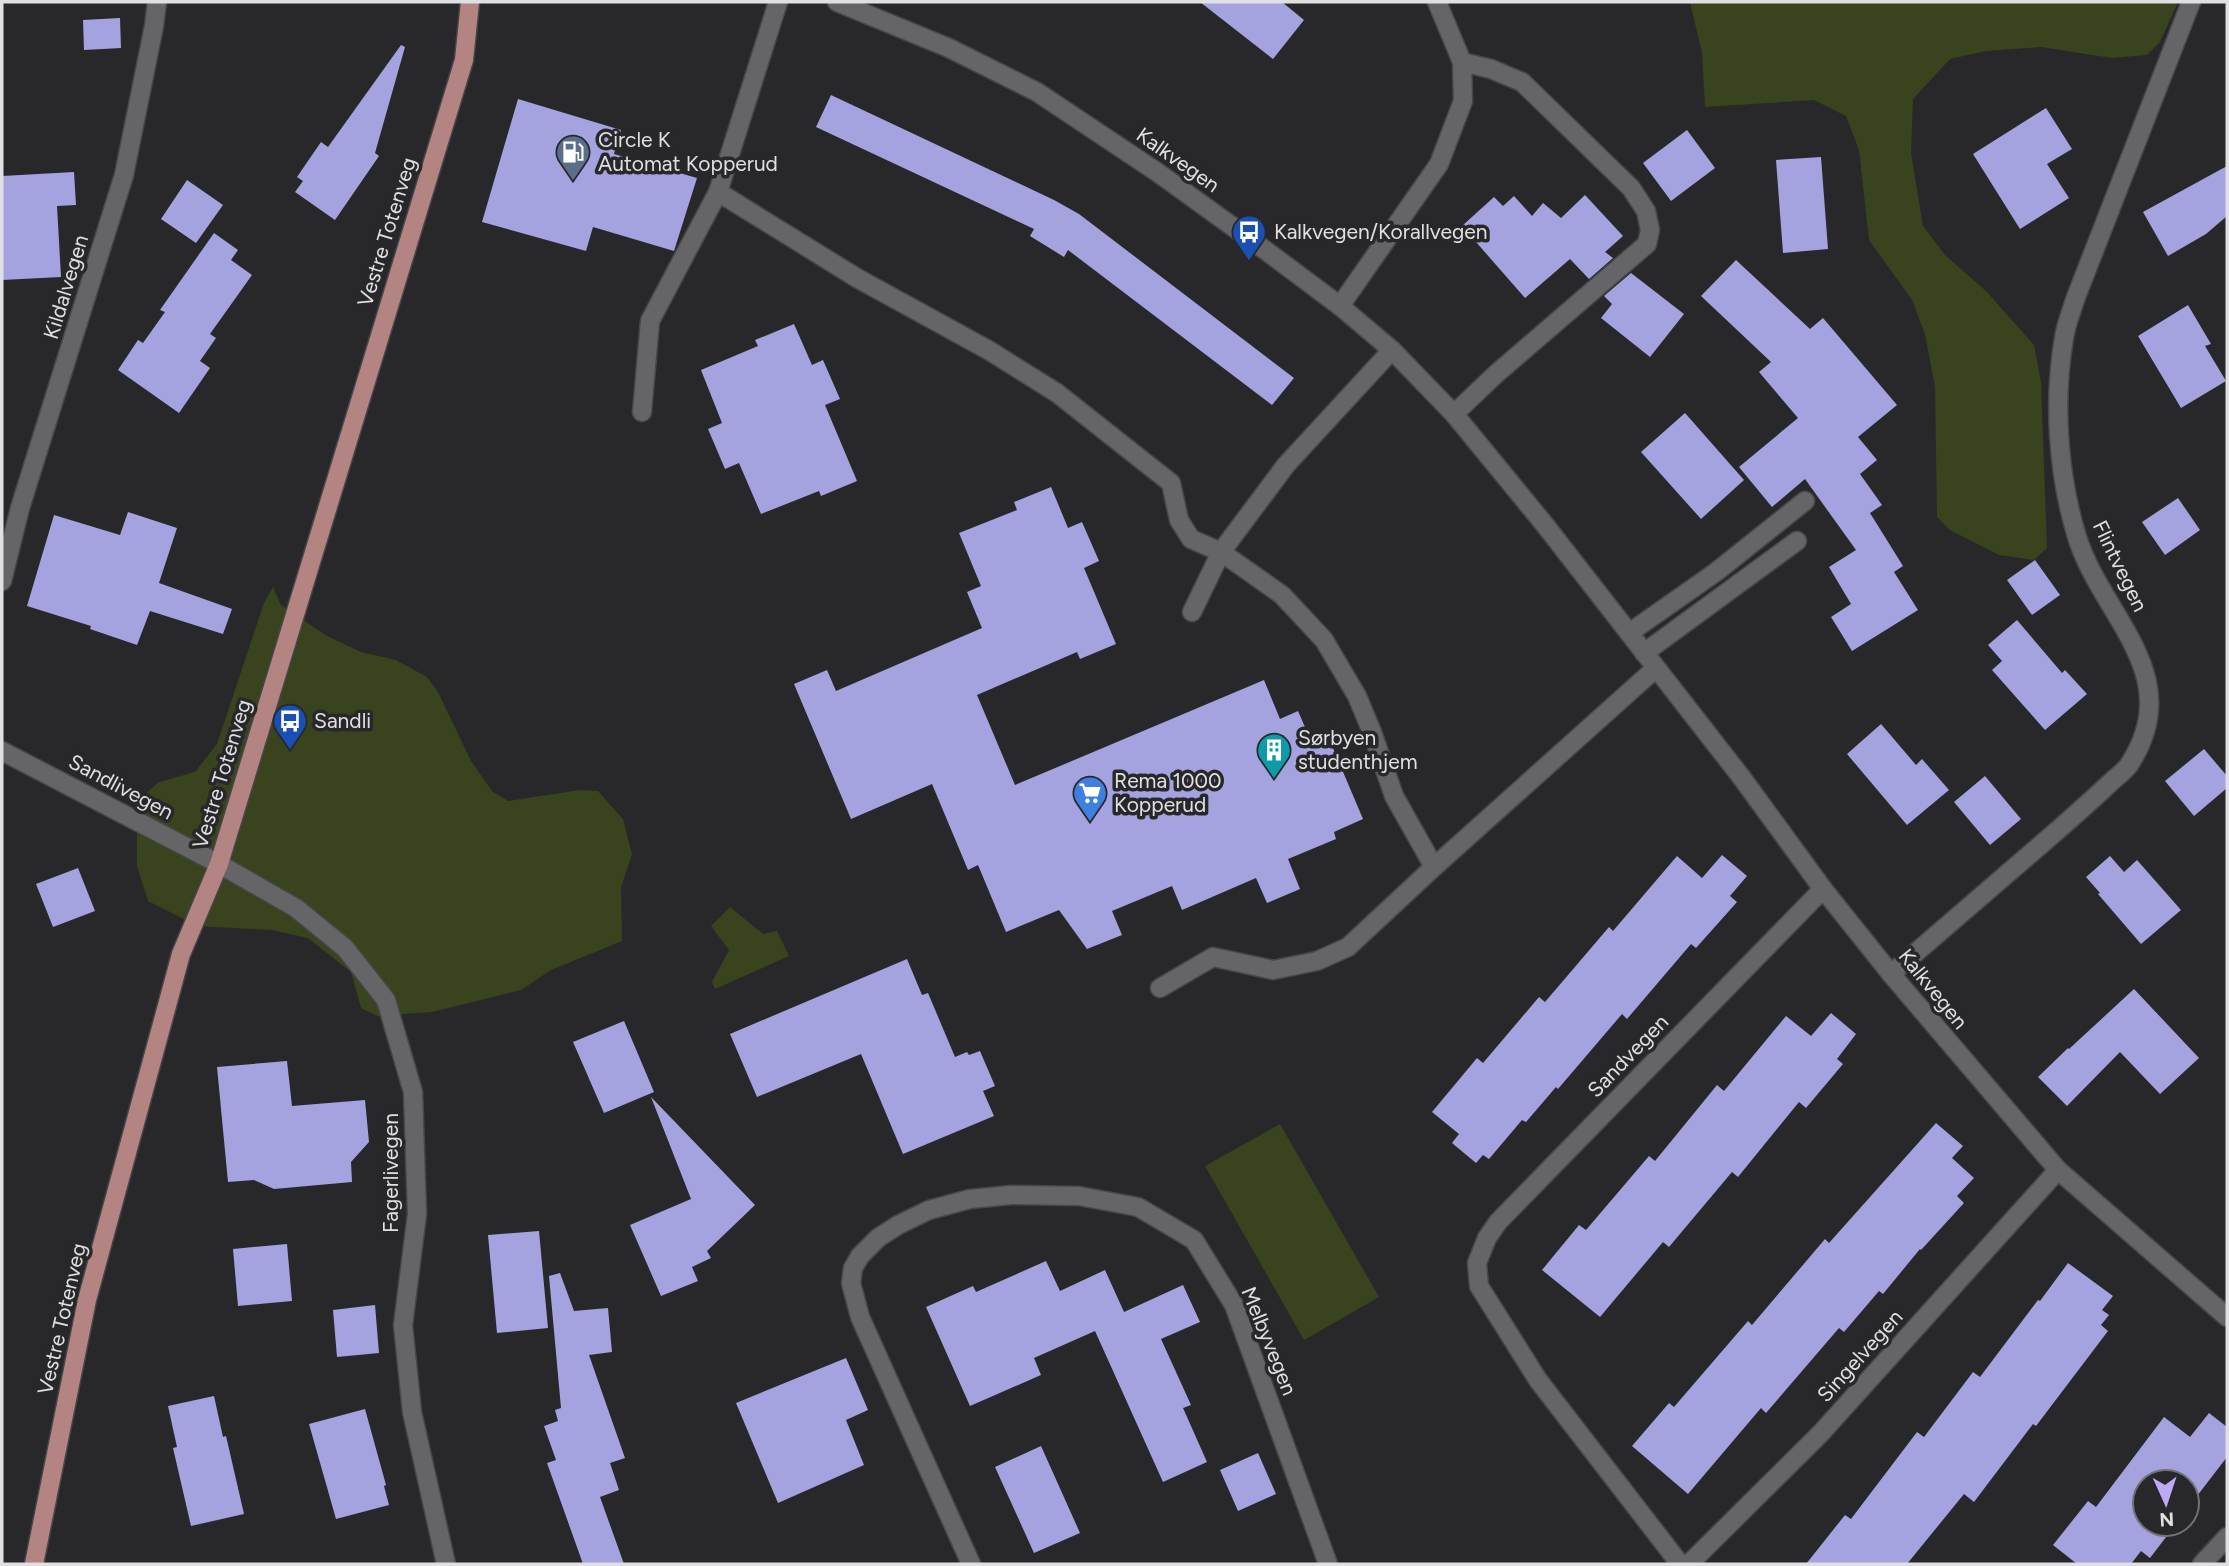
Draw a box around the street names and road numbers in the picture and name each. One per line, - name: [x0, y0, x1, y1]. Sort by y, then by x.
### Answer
- street label: Kalkvegen: [1132, 122, 1225, 197]
- street label: Vestre Totenveg: [352, 154, 421, 309]
- street label: Kildalvegen: [38, 232, 93, 342]
- street label: Flintvegen: [2088, 516, 2153, 615]
- street label: Vestre Totenveg: [187, 696, 256, 851]
- street label: Sandlivegen: [65, 749, 178, 825]
- street label: Kalkvegen: [1894, 944, 1973, 1034]
- street label: Sandvegen: [1582, 1009, 1673, 1102]
- street label: Fagerlivegen: [378, 1113, 403, 1233]
- street label: Vestre Totenveg: [32, 1241, 91, 1397]
- street label: Melbyvegen: [1236, 1283, 1303, 1399]
- street label: Singelvegen: [1812, 1304, 1908, 1407]

